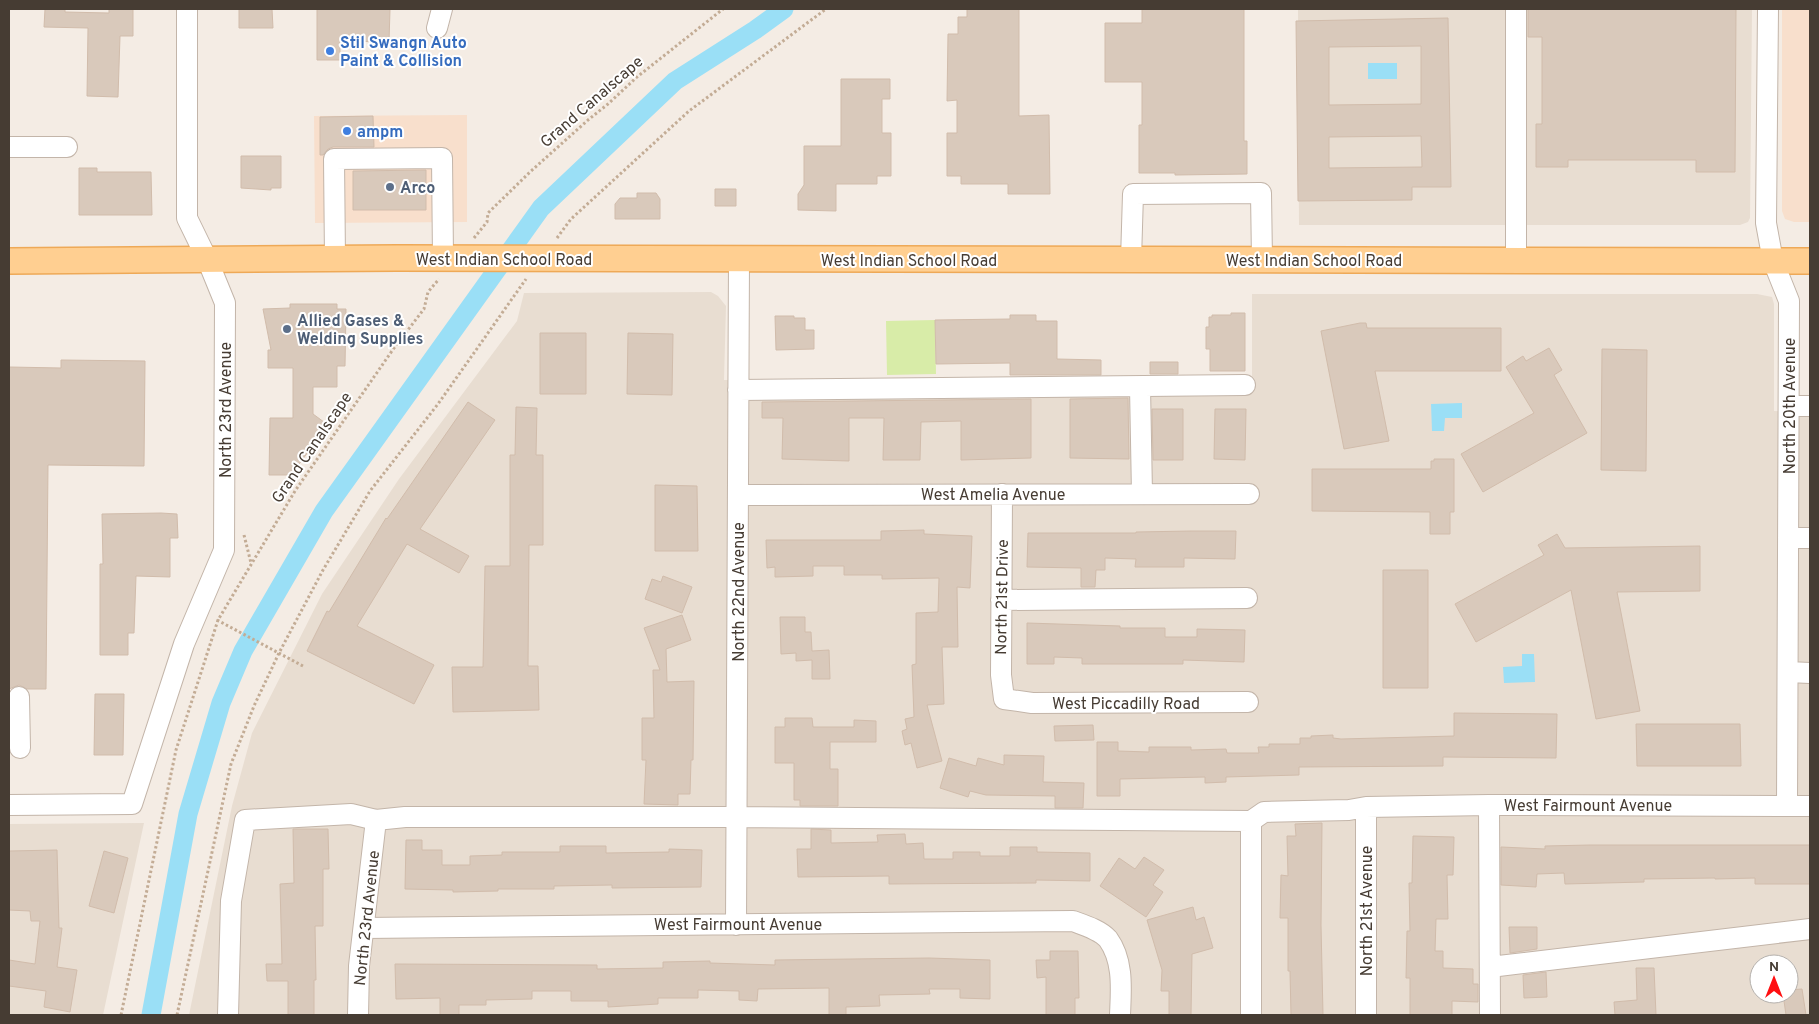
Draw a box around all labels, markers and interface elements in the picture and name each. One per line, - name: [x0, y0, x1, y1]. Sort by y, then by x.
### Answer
- place label: Stil Swangn Auto Paint & Collision: [340, 34, 467, 72]
- marker: Stil Swangn Auto Paint & Collision: [324, 45, 336, 57]
- street label: Grand Canalscape: [537, 52, 648, 153]
- place label: ampm: [357, 123, 403, 143]
- marker: ampm: [341, 125, 353, 137]
- place label: Arco: [400, 179, 435, 199]
- marker: Arco: [384, 181, 396, 193]
- street label: West Indian School Road: [416, 251, 592, 271]
- street label: West Indian School Road: [821, 252, 997, 272]
- street label: West Indian School Road: [1226, 252, 1402, 272]
- place label: Allied Gases & Welding Supplies: [297, 312, 424, 350]
- marker: Allied Gases & Welding Supplies: [281, 323, 293, 335]
- street label: North 20th Avenue: [1781, 338, 1801, 474]
- street label: North 23rd Avenue: [217, 342, 237, 478]
- street label: Grand Canalscape: [268, 389, 357, 508]
- street label: West Amelia Avenue: [921, 486, 1065, 506]
- street label: North 22nd Avenue: [730, 522, 750, 662]
- street label: North 21st Drive: [992, 539, 1014, 655]
- street label: West Piccadilly Road: [1052, 695, 1200, 715]
- street label: West Fairmount Avenue: [1504, 797, 1672, 817]
- street label: North 21st Avenue: [1358, 846, 1378, 976]
- street label: North 23rd Avenue: [351, 850, 385, 987]
- street label: West Fairmount Avenue: [654, 916, 822, 936]
- north arrow: [1749, 954, 1799, 1004]
- text: N: [1769, 959, 1779, 976]

